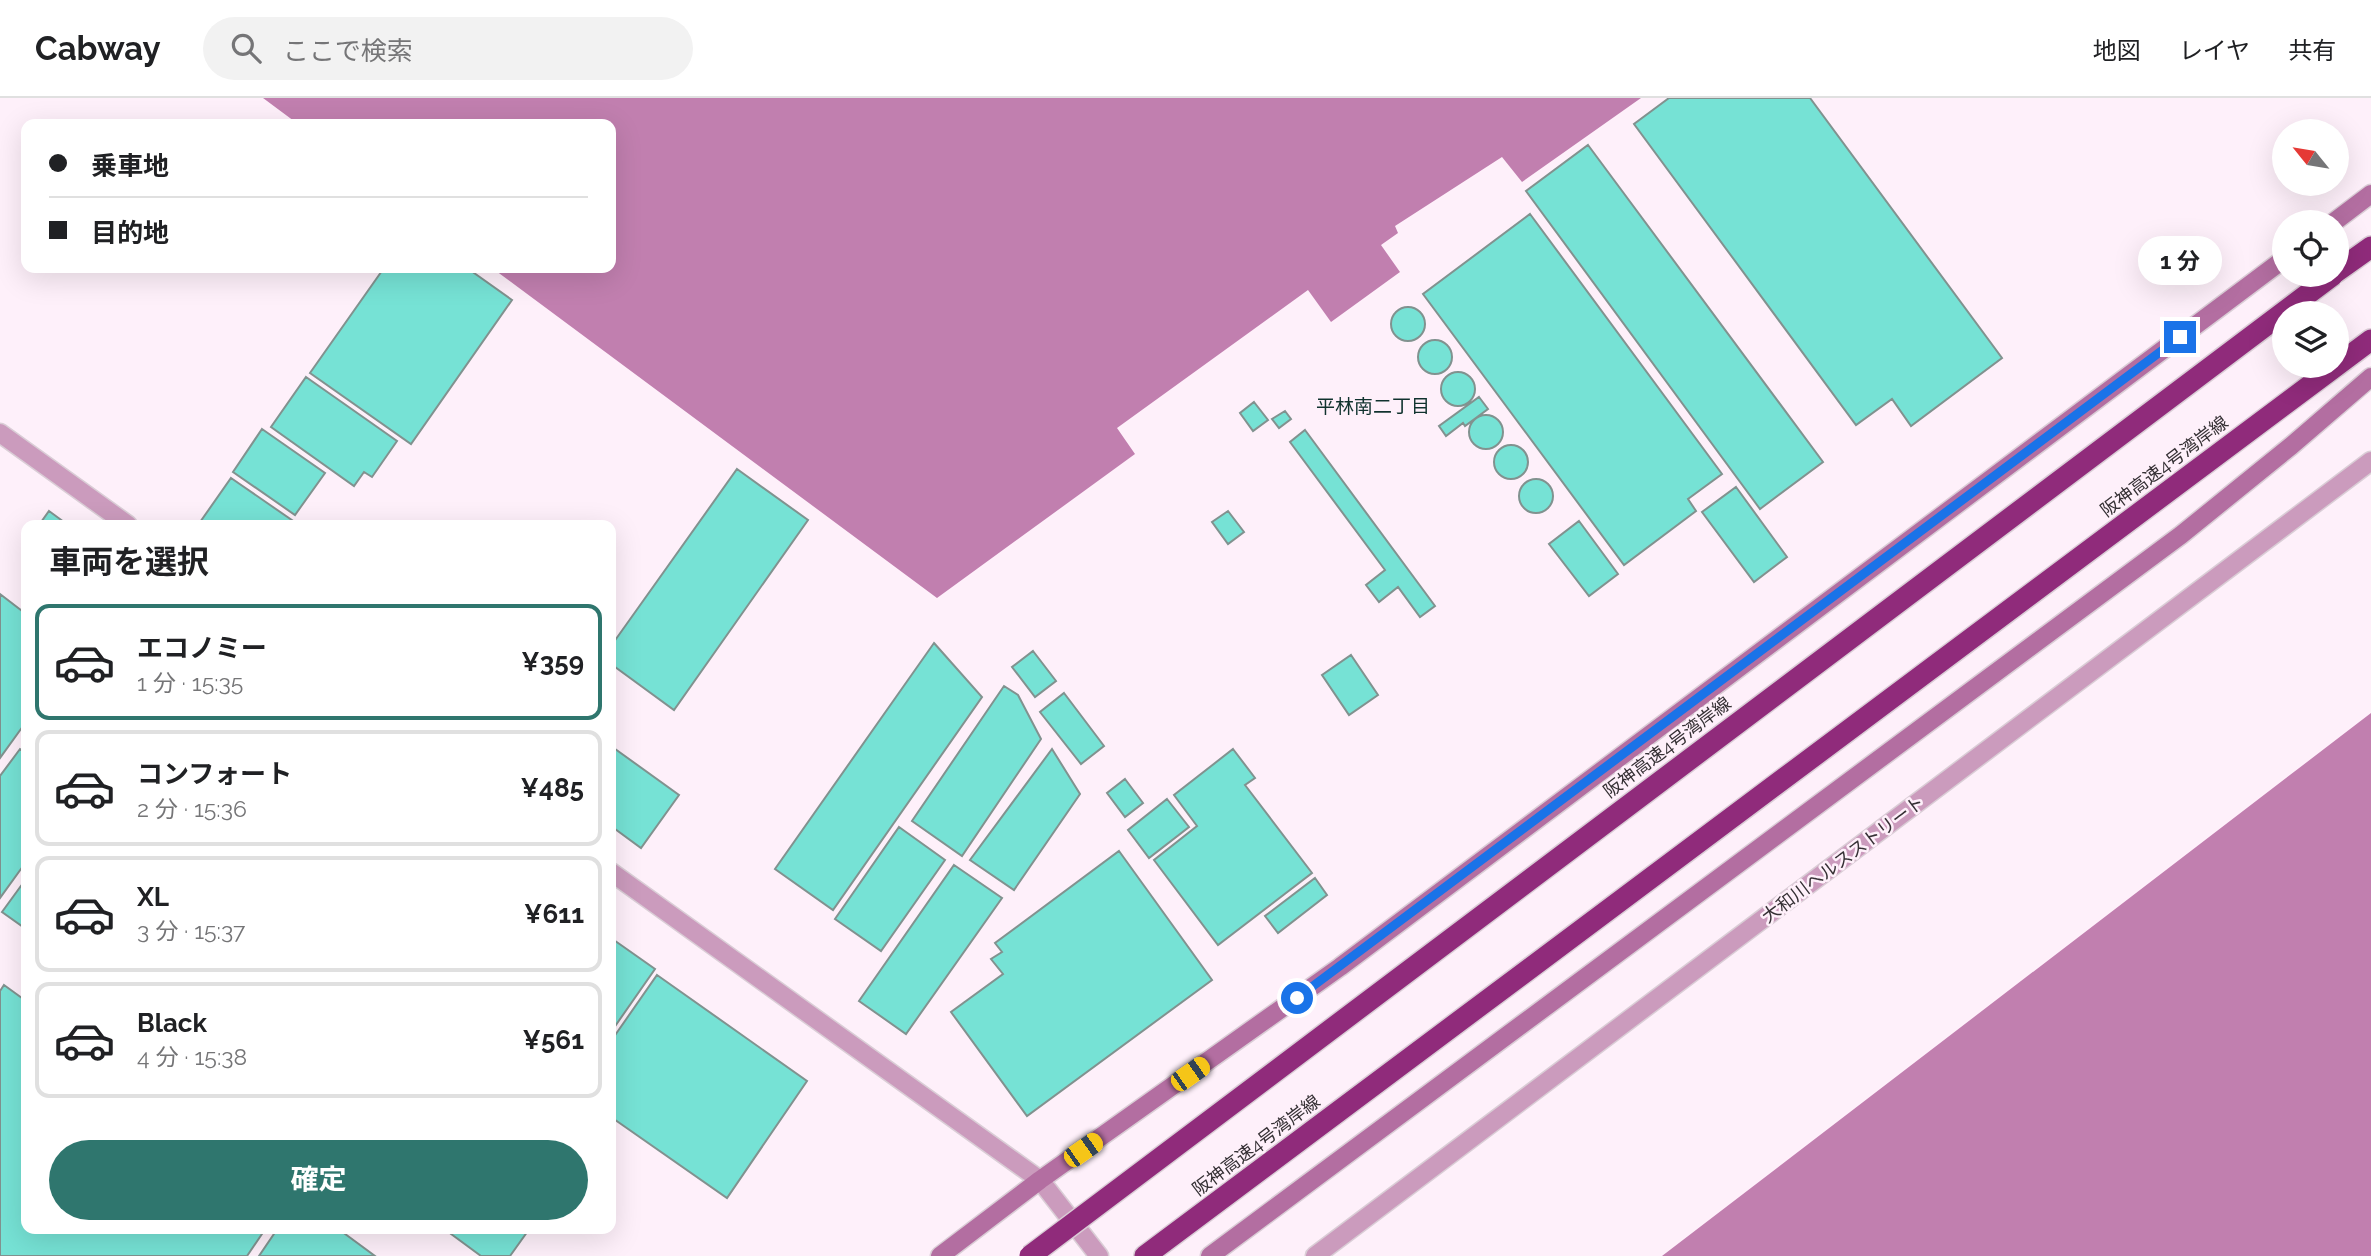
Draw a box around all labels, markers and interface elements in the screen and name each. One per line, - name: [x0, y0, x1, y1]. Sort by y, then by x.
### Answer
- search box: [203, 17, 693, 80]
- text: Cabway: [35, 29, 161, 68]
- icon: search: [227, 29, 265, 67]
- text: ここで検索: [283, 36, 413, 66]
- text: 地図: [2093, 36, 2141, 65]
- text: レイヤ: [2179, 36, 2250, 65]
- text: 共有: [2288, 36, 2336, 65]
- north arrow: [2272, 119, 2348, 196]
- map controls: [2272, 119, 2349, 378]
- text: 乗車地: [91, 151, 169, 181]
- button: locate: [2272, 210, 2349, 287]
- text: 目的地: [91, 218, 169, 248]
- callout: 1 分: [2138, 236, 2222, 285]
- text: 1 分: [2160, 247, 2200, 274]
- button: layers: [2272, 301, 2349, 378]
- route end: [2164, 321, 2196, 353]
- district label: 平林南二丁目: [1316, 395, 1430, 417]
- street label: 阪神高速4号湾岸線: [2096, 411, 2232, 521]
- text: 車両を選択: [49, 543, 209, 580]
- icon: car: [53, 631, 116, 694]
- text: エコノミー: [137, 633, 267, 663]
- text: ¥359: [521, 647, 584, 677]
- text: 1 分 · 15:35: [137, 669, 243, 696]
- street label: 阪神高速4号湾岸線: [1599, 692, 1735, 802]
- icon: car: [53, 757, 116, 820]
- text: コンフォート: [137, 759, 292, 789]
- text: ¥485: [521, 773, 584, 803]
- street label: 大和川ヘルスストリート: [1758, 791, 1928, 927]
- text: 2 分 · 15:36: [137, 795, 247, 822]
- text: XL: [137, 882, 169, 912]
- icon: car: [53, 883, 116, 946]
- text: ¥611: [524, 899, 584, 929]
- text: 3 分 · 15:37: [137, 917, 245, 944]
- route start: [1281, 982, 1313, 1014]
- text: Black: [137, 1008, 207, 1038]
- icon: car: [53, 1009, 116, 1072]
- text: ¥561: [522, 1025, 584, 1055]
- text: 4 分 · 15:38: [137, 1043, 247, 1070]
- car: [1167, 1053, 1214, 1095]
- street label: 阪神高速4号湾岸線: [1188, 1090, 1324, 1200]
- car: [1060, 1129, 1107, 1171]
- button: 確定: [49, 1140, 588, 1220]

